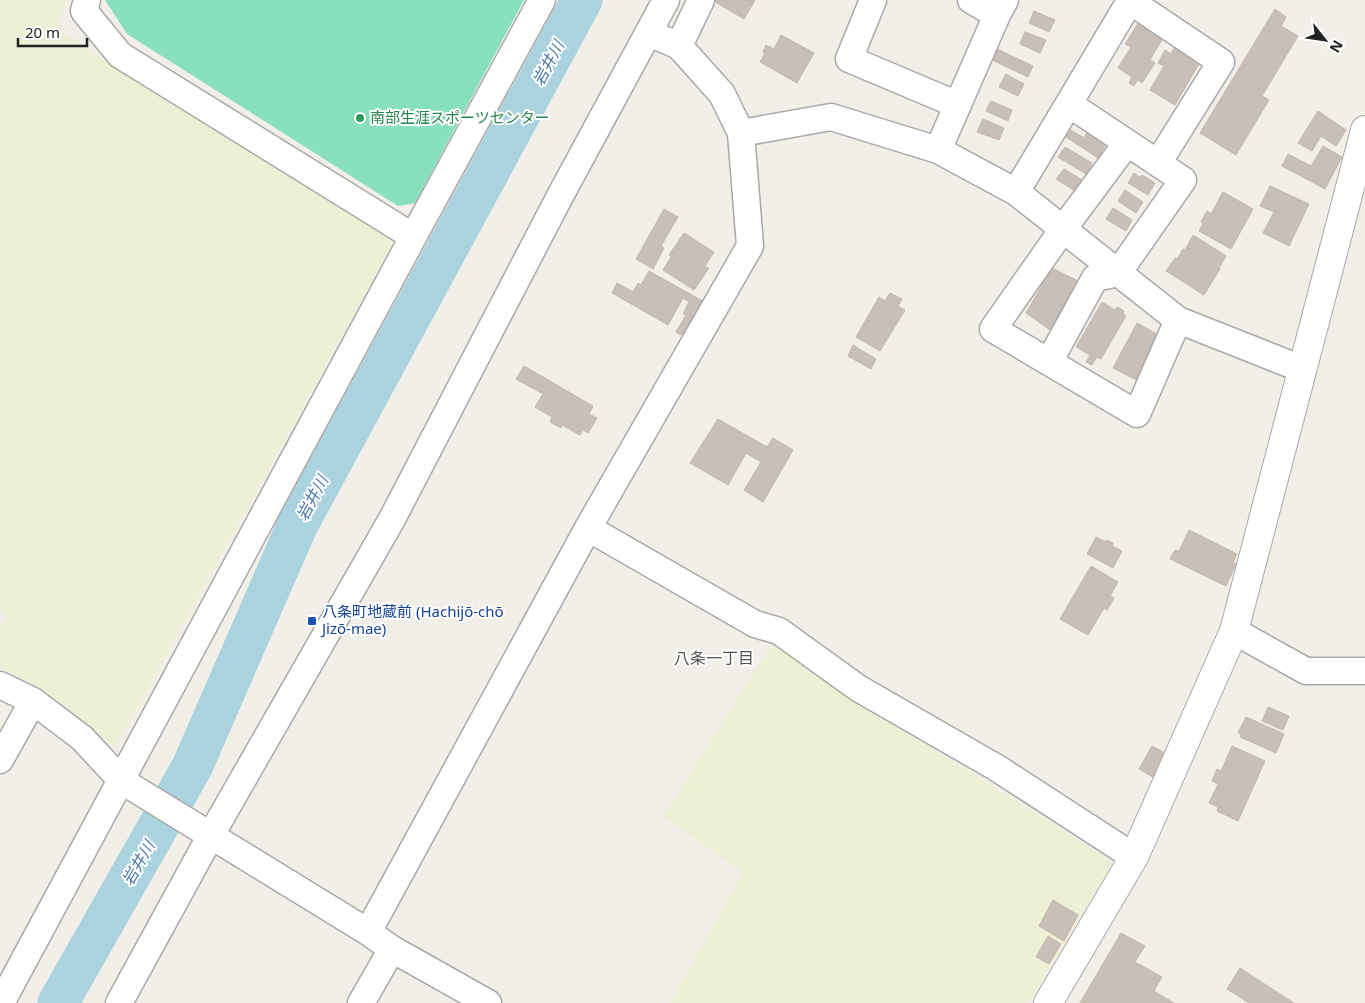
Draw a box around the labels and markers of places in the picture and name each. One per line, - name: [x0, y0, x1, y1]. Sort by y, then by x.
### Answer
- place label: 南部生涯スポーツセンター: [370, 107, 550, 127]
- marker: 南部生涯スポーツセンター: [354, 112, 366, 124]
- place label: 八条町地蔵前 (Hachijō-chō Jizō-mae): [320, 601, 504, 638]
- marker: 八条町地蔵前 (Hachijō-chō Jizō-mae): [306, 615, 318, 627]

